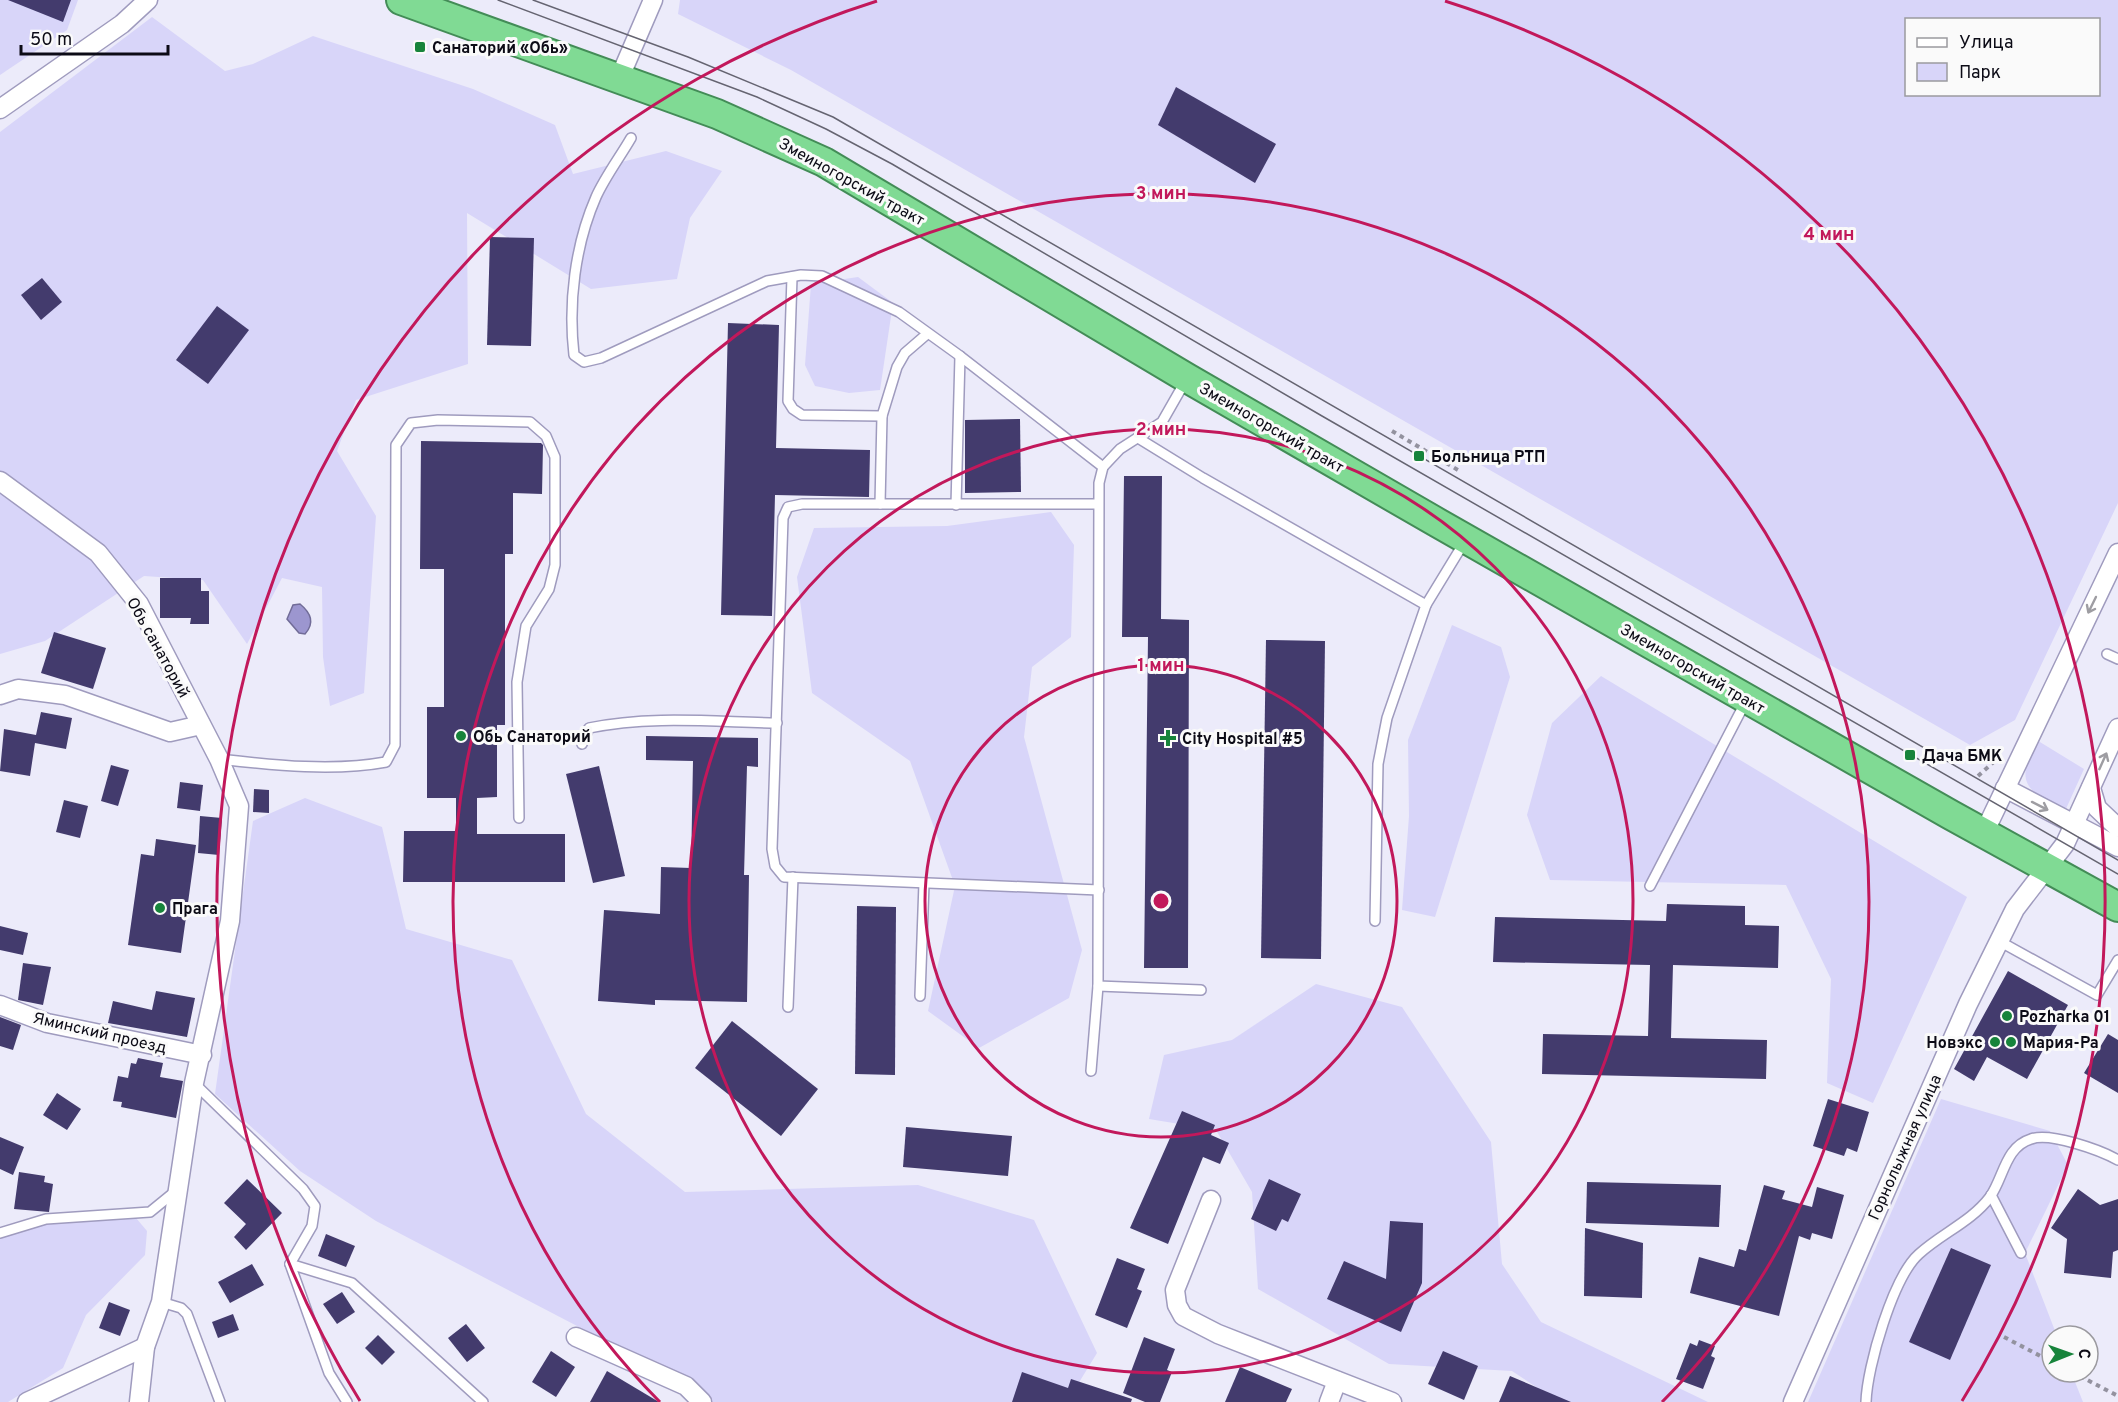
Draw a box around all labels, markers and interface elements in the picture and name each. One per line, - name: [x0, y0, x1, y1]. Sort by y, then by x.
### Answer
- scale bar: [21, 18, 168, 56]
- legend: [1905, 18, 2100, 96]
- text: 50 m: [30, 29, 72, 52]
- text: Улица: [1959, 32, 2013, 55]
- place label: Санаторий «Обь»: [432, 39, 568, 59]
- marker: Санаторий «Обь»: [413, 40, 427, 54]
- text: Парк: [1959, 62, 2001, 85]
- street label: Змеиногорский тракт: [775, 134, 928, 231]
- text: 3 мин: [1136, 183, 1186, 206]
- text: 4 мин: [1803, 224, 1855, 247]
- street label: Змеиногорский тракт: [1195, 379, 1347, 478]
- text: 2 мин: [1136, 419, 1186, 442]
- place label: Больница РТП: [1431, 448, 1545, 468]
- marker: Больница РТП: [1412, 449, 1426, 463]
- street label: Обь санаторий: [121, 594, 193, 702]
- one-way arrow: [2086, 596, 2098, 614]
- street label: Змеиногорский тракт: [1616, 620, 1768, 719]
- text: 1 мин: [1138, 655, 1184, 678]
- place label: Обь Санаторий: [473, 728, 591, 748]
- marker: Обь Санаторий: [454, 729, 468, 743]
- marker: City Hospital #5: [1159, 729, 1177, 747]
- place label: City Hospital #5: [1182, 730, 1303, 750]
- place label: Дача БМК: [1922, 747, 2002, 767]
- marker: Дача БМК: [1903, 748, 1917, 762]
- one-way arrow: [2098, 752, 2109, 770]
- one-way arrow: [2030, 801, 2048, 812]
- centre of rings: [1151, 891, 1171, 911]
- place label: Прага: [172, 900, 218, 920]
- marker: Прага: [153, 901, 167, 915]
- place label: Pozharka 01: [2019, 1008, 2110, 1028]
- street label: Яминский проезд: [31, 1009, 168, 1059]
- marker: Pozharka 01: [2000, 1009, 2014, 1023]
- place label: Новэкс: [1926, 1034, 1983, 1054]
- place label: Мария-Ра: [2023, 1034, 2099, 1054]
- marker: Новэкс: [1988, 1035, 2002, 1049]
- marker: Мария-Ра: [2004, 1035, 2018, 1049]
- street label: Горнолыжная улица: [1865, 1072, 1947, 1224]
- north arrow: [2040, 1324, 2100, 1384]
- text: С: [2073, 1348, 2093, 1359]

